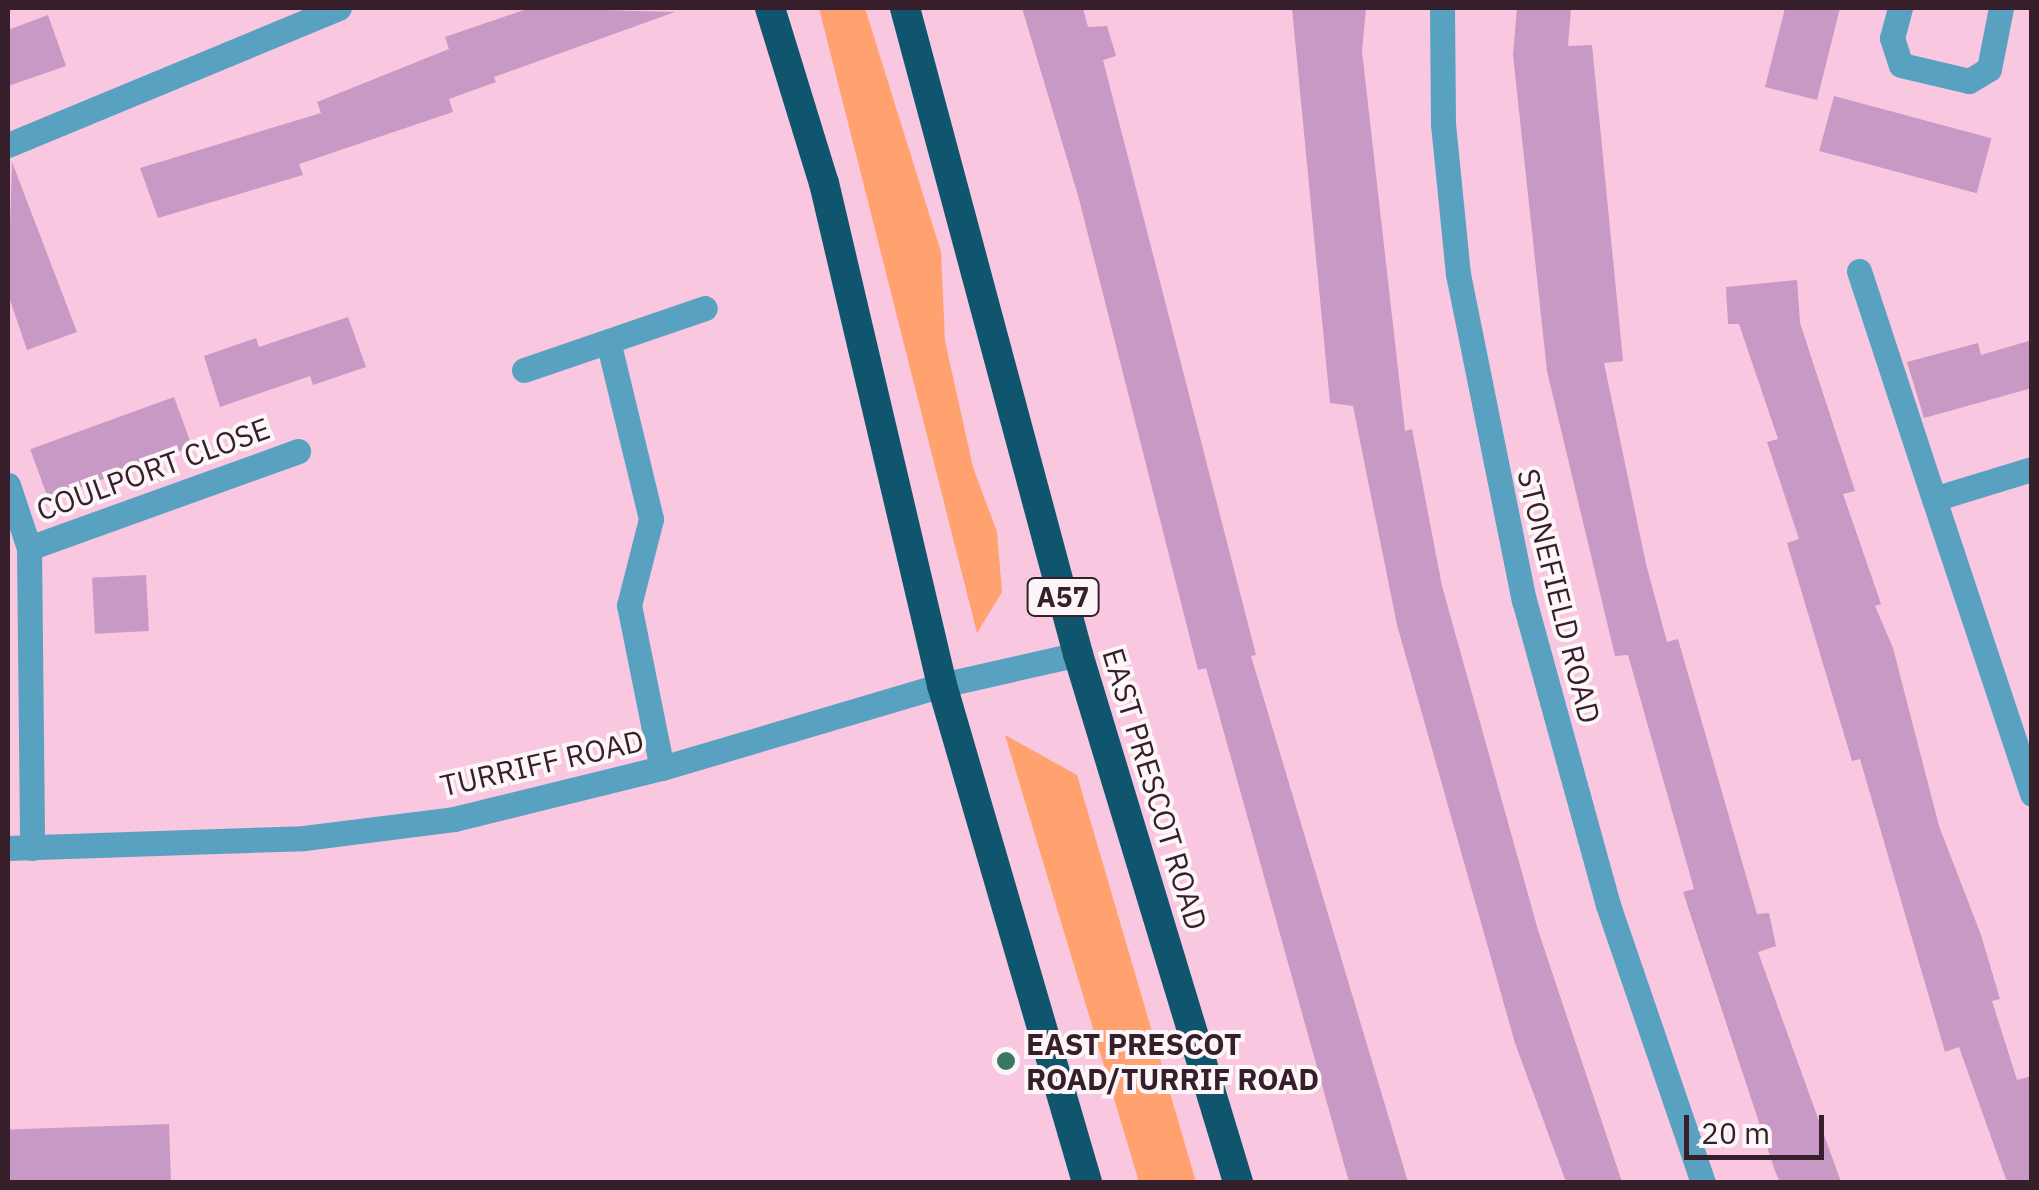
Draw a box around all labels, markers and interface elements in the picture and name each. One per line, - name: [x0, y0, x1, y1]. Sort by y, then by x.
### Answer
- street label: COULPORT CLOSE: [31, 410, 275, 528]
- street label: STONEFIELD ROAD: [1510, 465, 1608, 727]
- road number: A57: [1026, 574, 1100, 620]
- street label: EAST PRESCOT ROAD: [1095, 644, 1215, 934]
- street label: TURRIFF ROAD: [437, 722, 647, 804]
- place label: EAST PRESCOT ROAD/TURRIF ROAD: [1026, 1026, 1319, 1096]
- marker: EAST PRESCOT ROAD/TURRIF ROAD: [995, 1050, 1017, 1072]
- scale bar: [1689, 1095, 1829, 1157]
- text: 20 m: [1701, 1113, 1770, 1152]

